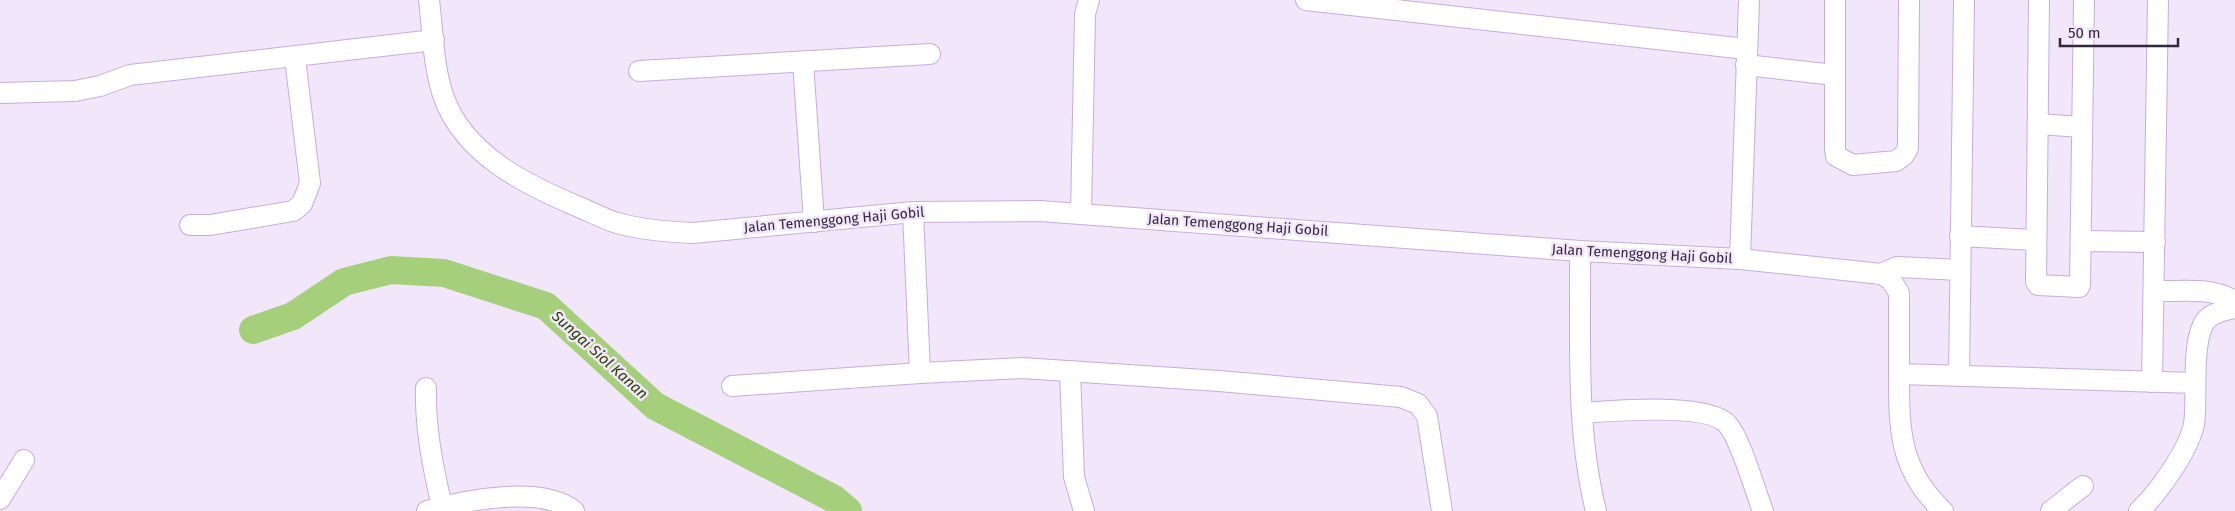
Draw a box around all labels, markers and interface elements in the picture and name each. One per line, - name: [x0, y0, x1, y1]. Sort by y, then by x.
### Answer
- scale bar: [2060, 15, 2178, 47]
- text: 50 m: [2068, 24, 2101, 42]
- street label: Jalan Temenggong Haji Gobil: [743, 204, 925, 236]
- street label: Jalan Temenggong Haji Gobil: [1147, 210, 1329, 240]
- street label: Jalan Temenggong Haji Gobil: [1551, 241, 1733, 267]
- water label: Sungai Siol Kanan: [548, 307, 652, 403]

